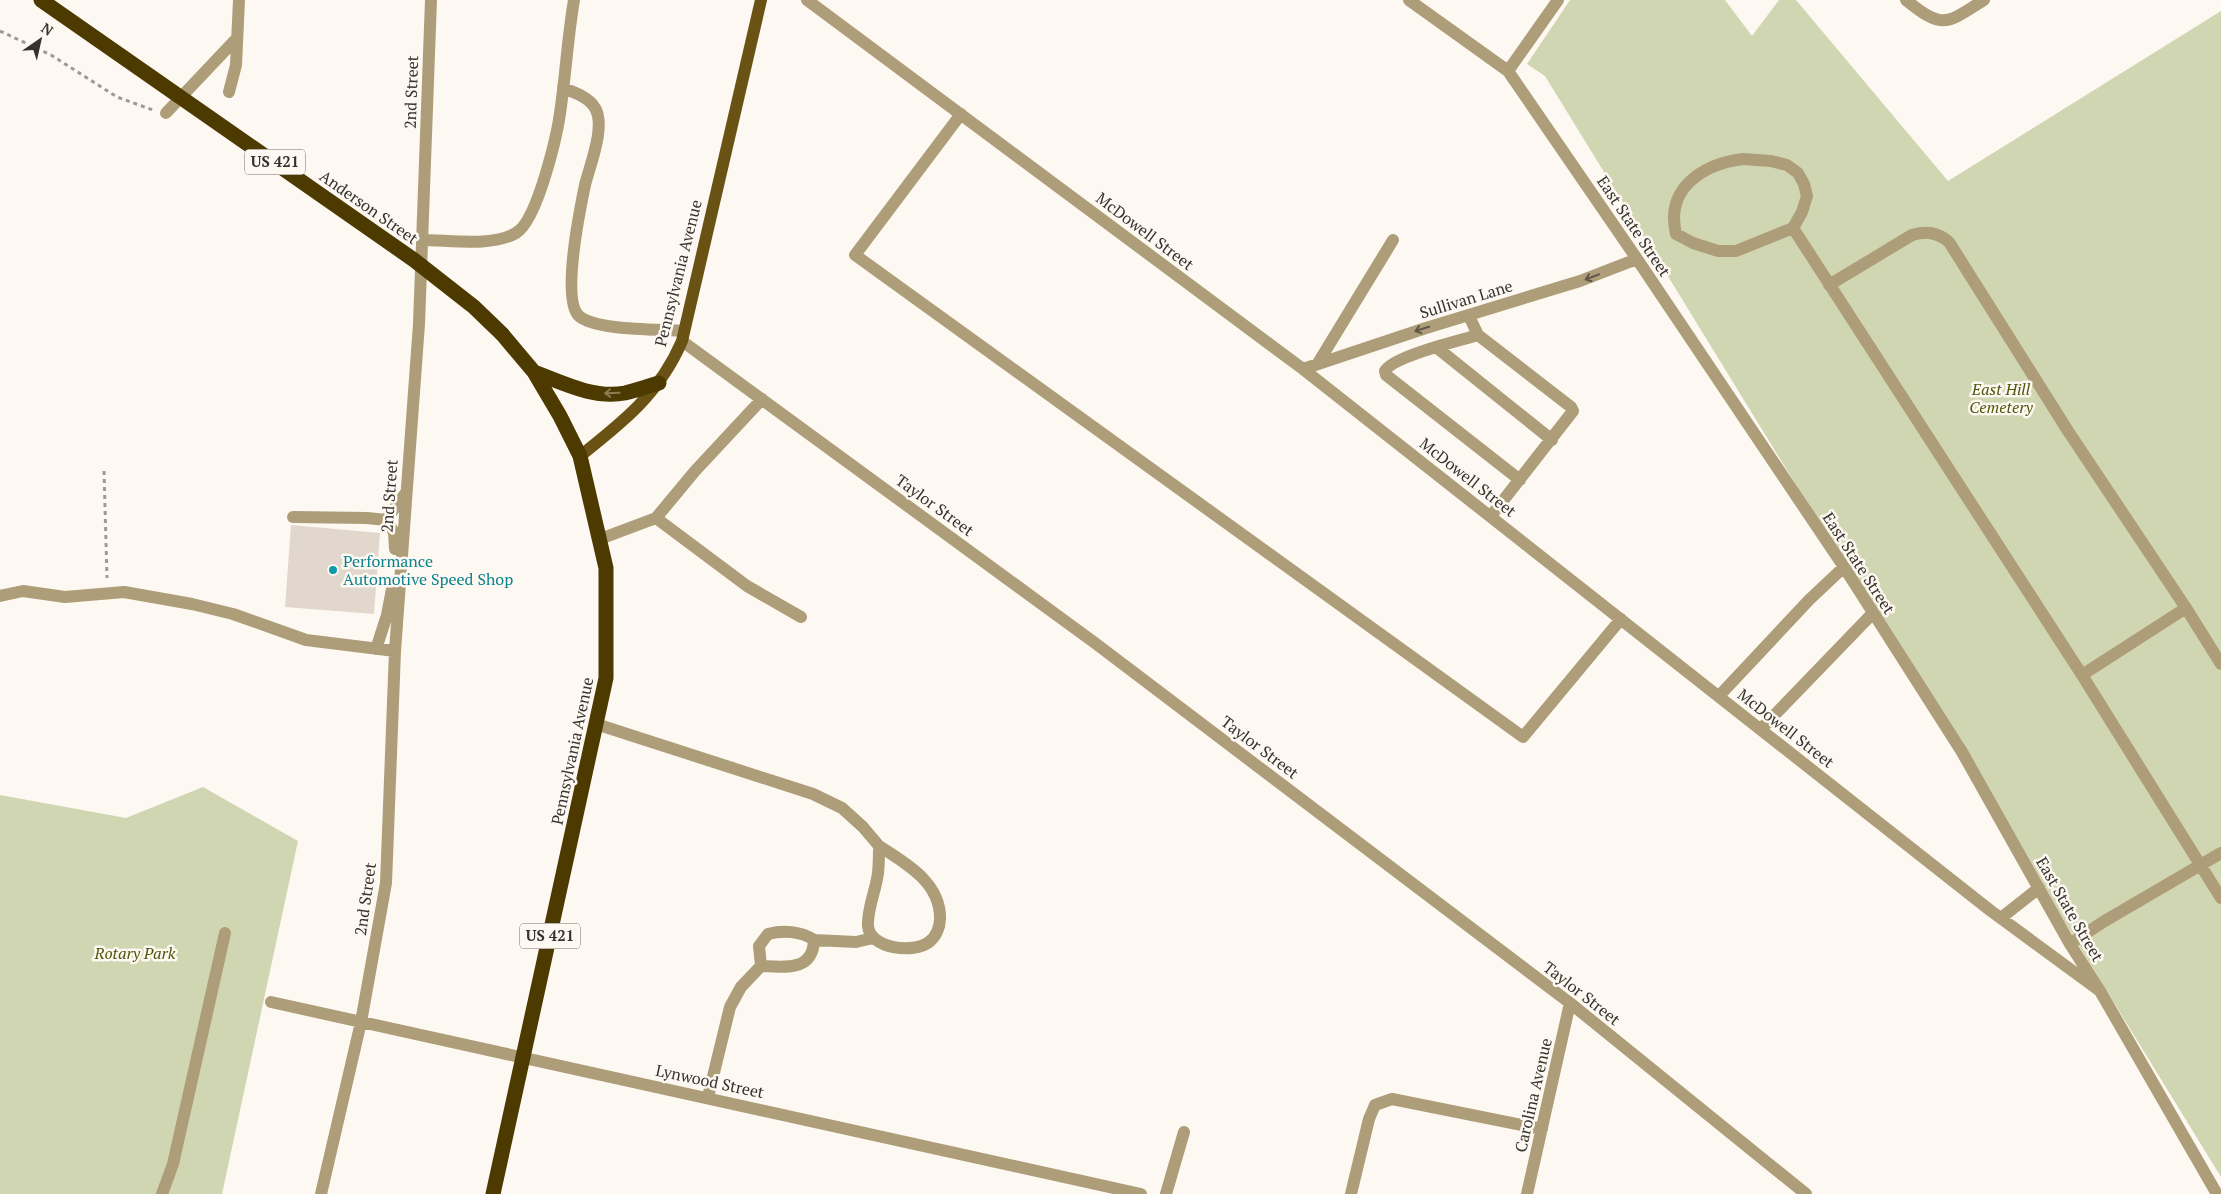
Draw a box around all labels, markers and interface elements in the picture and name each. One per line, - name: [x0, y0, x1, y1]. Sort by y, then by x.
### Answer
- north arrow: [15, 15, 65, 65]
- text: N: [38, 18, 58, 40]
- street label: 2nd Street: [399, 55, 423, 129]
- road number: US 421: [245, 150, 305, 174]
- street label: Anderson Street: [315, 165, 423, 249]
- street label: East State Street: [1592, 171, 1676, 281]
- street label: McDowell Street: [1092, 187, 1198, 275]
- street label: Pennsylvania Avenue: [649, 197, 707, 349]
- one-way arrow: [1585, 273, 1600, 282]
- street label: Sullivan Lane: [1417, 274, 1515, 324]
- one-way arrow: [1414, 325, 1430, 334]
- park label: East Hill Cemetery: [1969, 378, 2033, 418]
- one-way arrow: [604, 389, 620, 398]
- street label: McDowell Street: [1415, 432, 1521, 522]
- street label: 2nd Street: [375, 459, 403, 533]
- street label: Taylor Street: [891, 469, 979, 541]
- street label: East State Street: [1818, 508, 1900, 618]
- place label: Performance Automotive Speed Shop: [343, 550, 513, 590]
- marker: Performance Automotive Speed Shop: [327, 564, 339, 576]
- street label: Pennsylvania Avenue: [546, 675, 598, 827]
- street label: McDowell Street: [1733, 683, 1839, 773]
- street label: Taylor Street: [1217, 711, 1303, 783]
- street label: East State Street: [2031, 853, 2109, 965]
- street label: 2nd Street: [349, 861, 381, 937]
- road number: US 421: [520, 924, 580, 948]
- park label: Rotary Park: [94, 942, 176, 964]
- street label: Taylor Street: [1539, 956, 1625, 1030]
- street label: Carolina Avenue: [1509, 1036, 1557, 1154]
- street label: Lynwood Street: [654, 1059, 766, 1103]

